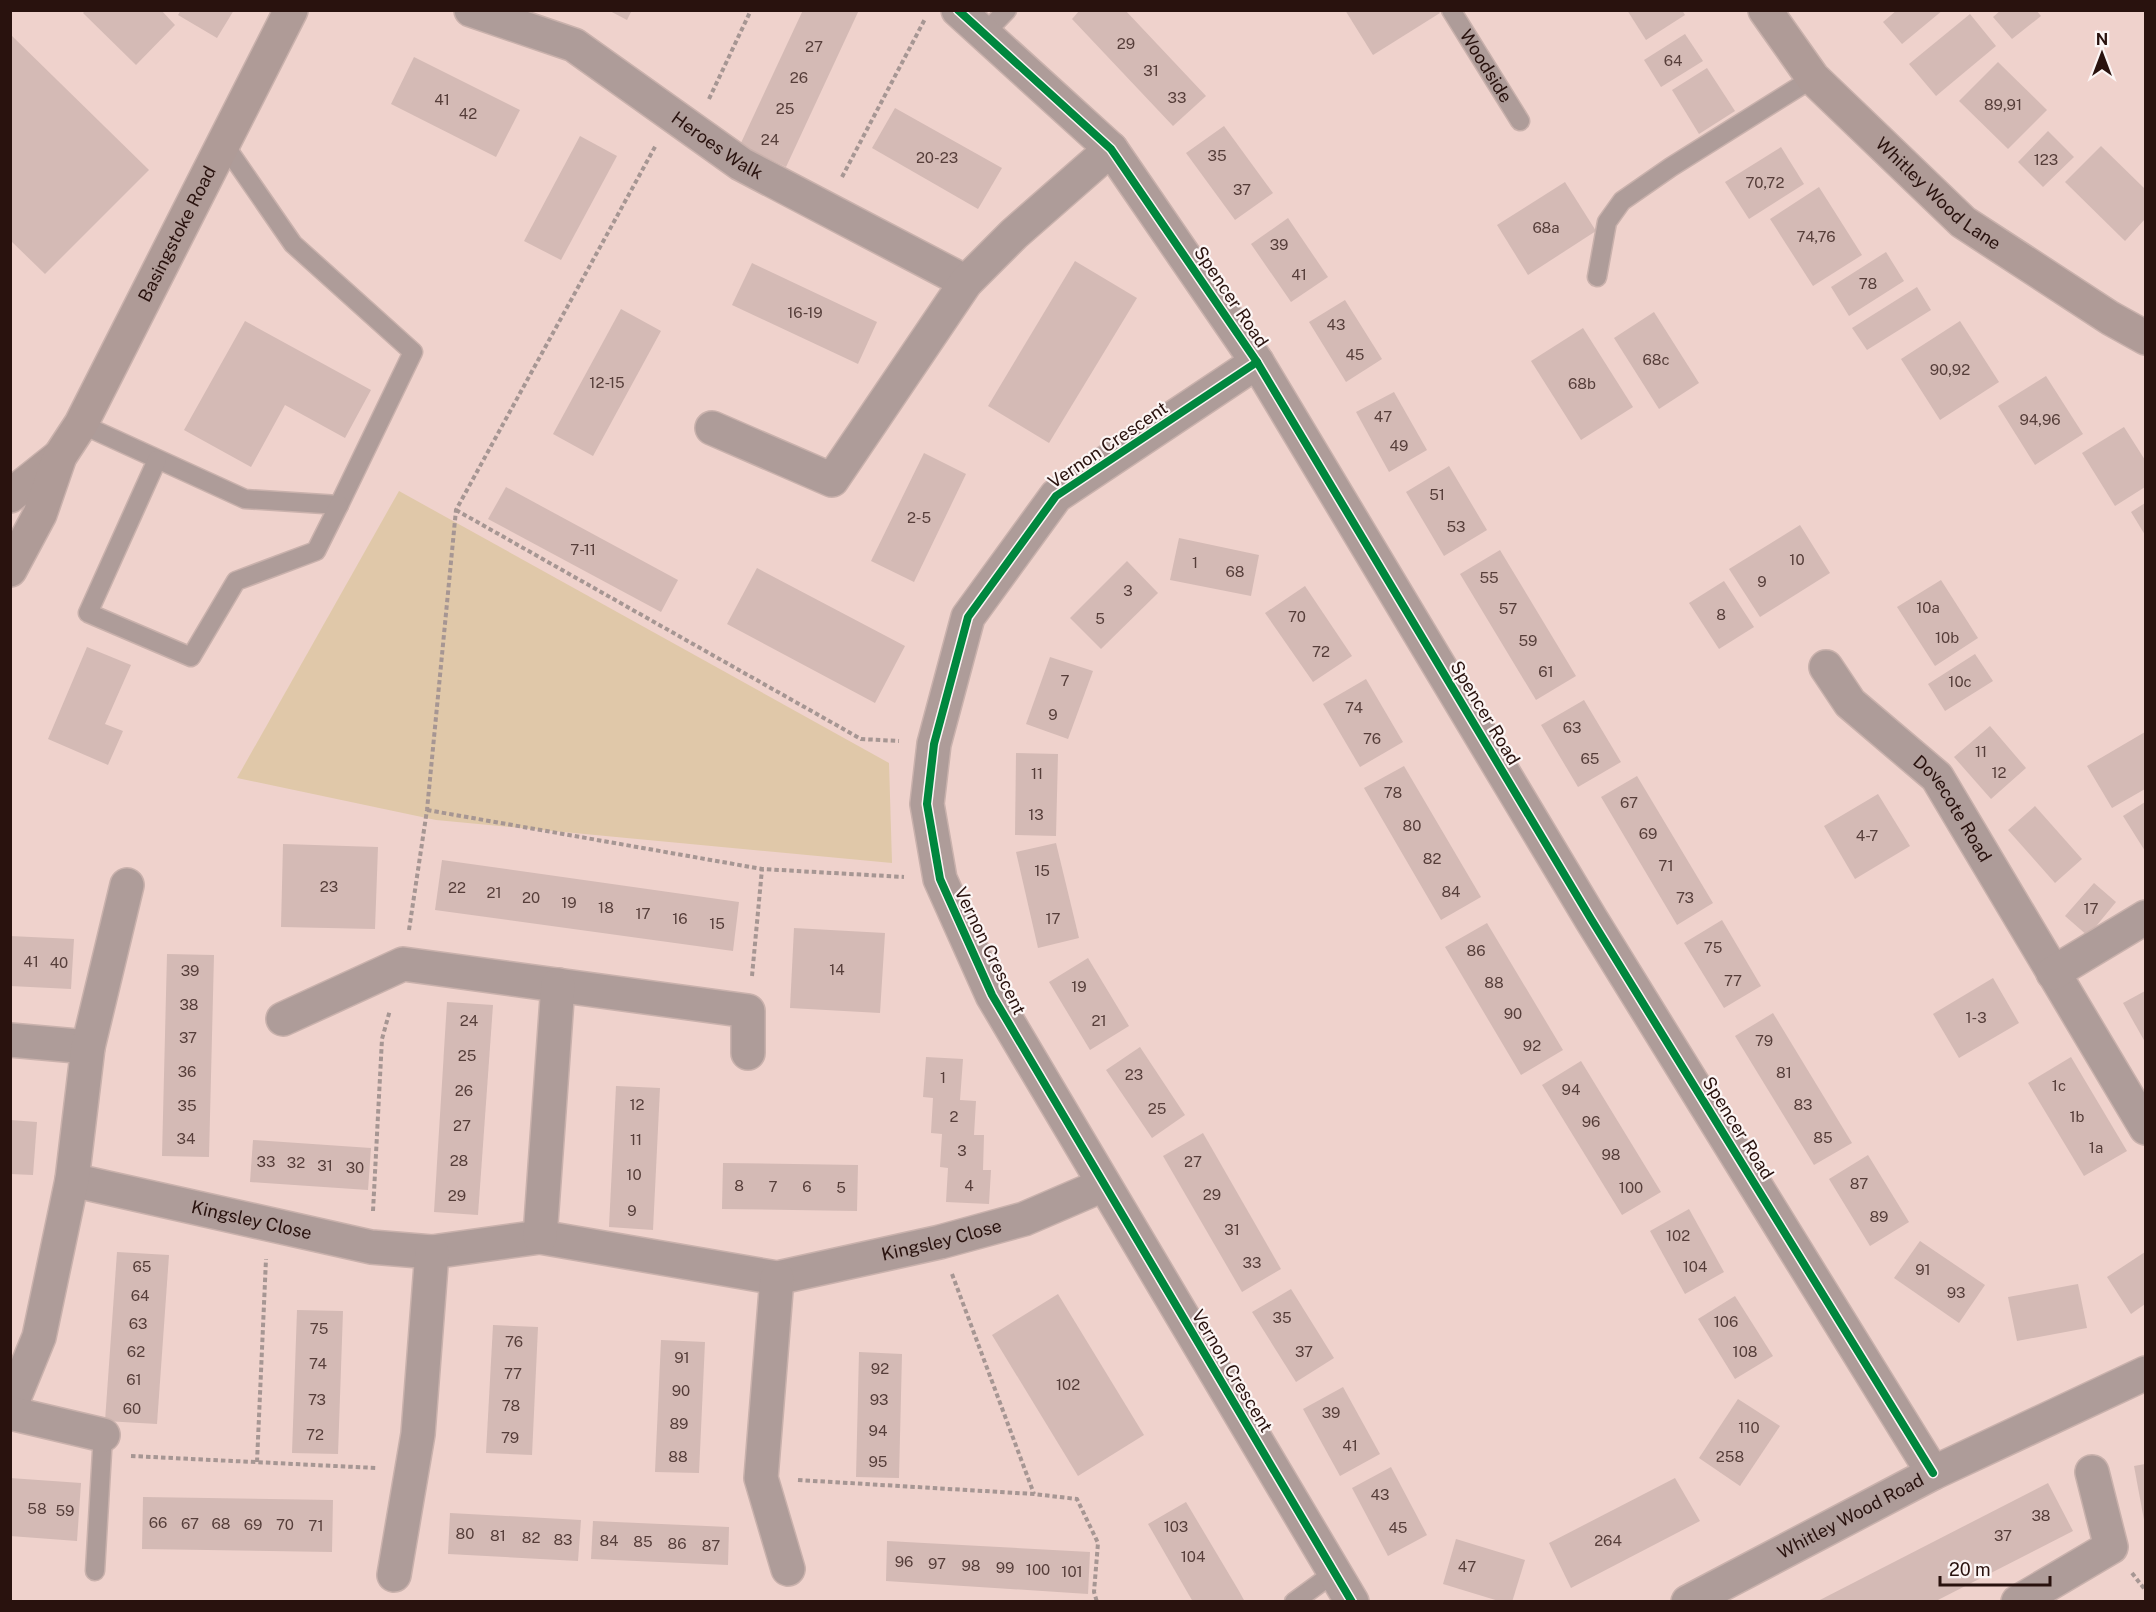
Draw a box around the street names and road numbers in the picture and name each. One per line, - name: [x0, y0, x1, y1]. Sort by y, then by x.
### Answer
- street label: Woodside: [1456, 25, 1517, 106]
- street label: Heroes Walk: [668, 107, 767, 184]
- street label: Whitley Wood Lane: [1871, 133, 2005, 254]
- street label: Basingstoke Road: [134, 162, 220, 305]
- street label: Spencer Road: [1190, 242, 1273, 351]
- street label: Vernon Crescent: [1044, 397, 1171, 492]
- street label: Spencer Road: [1446, 657, 1525, 768]
- street label: Dovecote Road: [1909, 750, 1996, 865]
- street label: Vernon Crescent: [950, 884, 1030, 1018]
- street label: Spencer Road: [1698, 1072, 1778, 1183]
- street label: Kingsley Close: [189, 1196, 314, 1243]
- street label: Kingsley Close: [879, 1215, 1004, 1265]
- street label: Vernon Crescent: [1188, 1306, 1277, 1436]
- street label: Whitley Wood Road: [1774, 1469, 1927, 1563]

